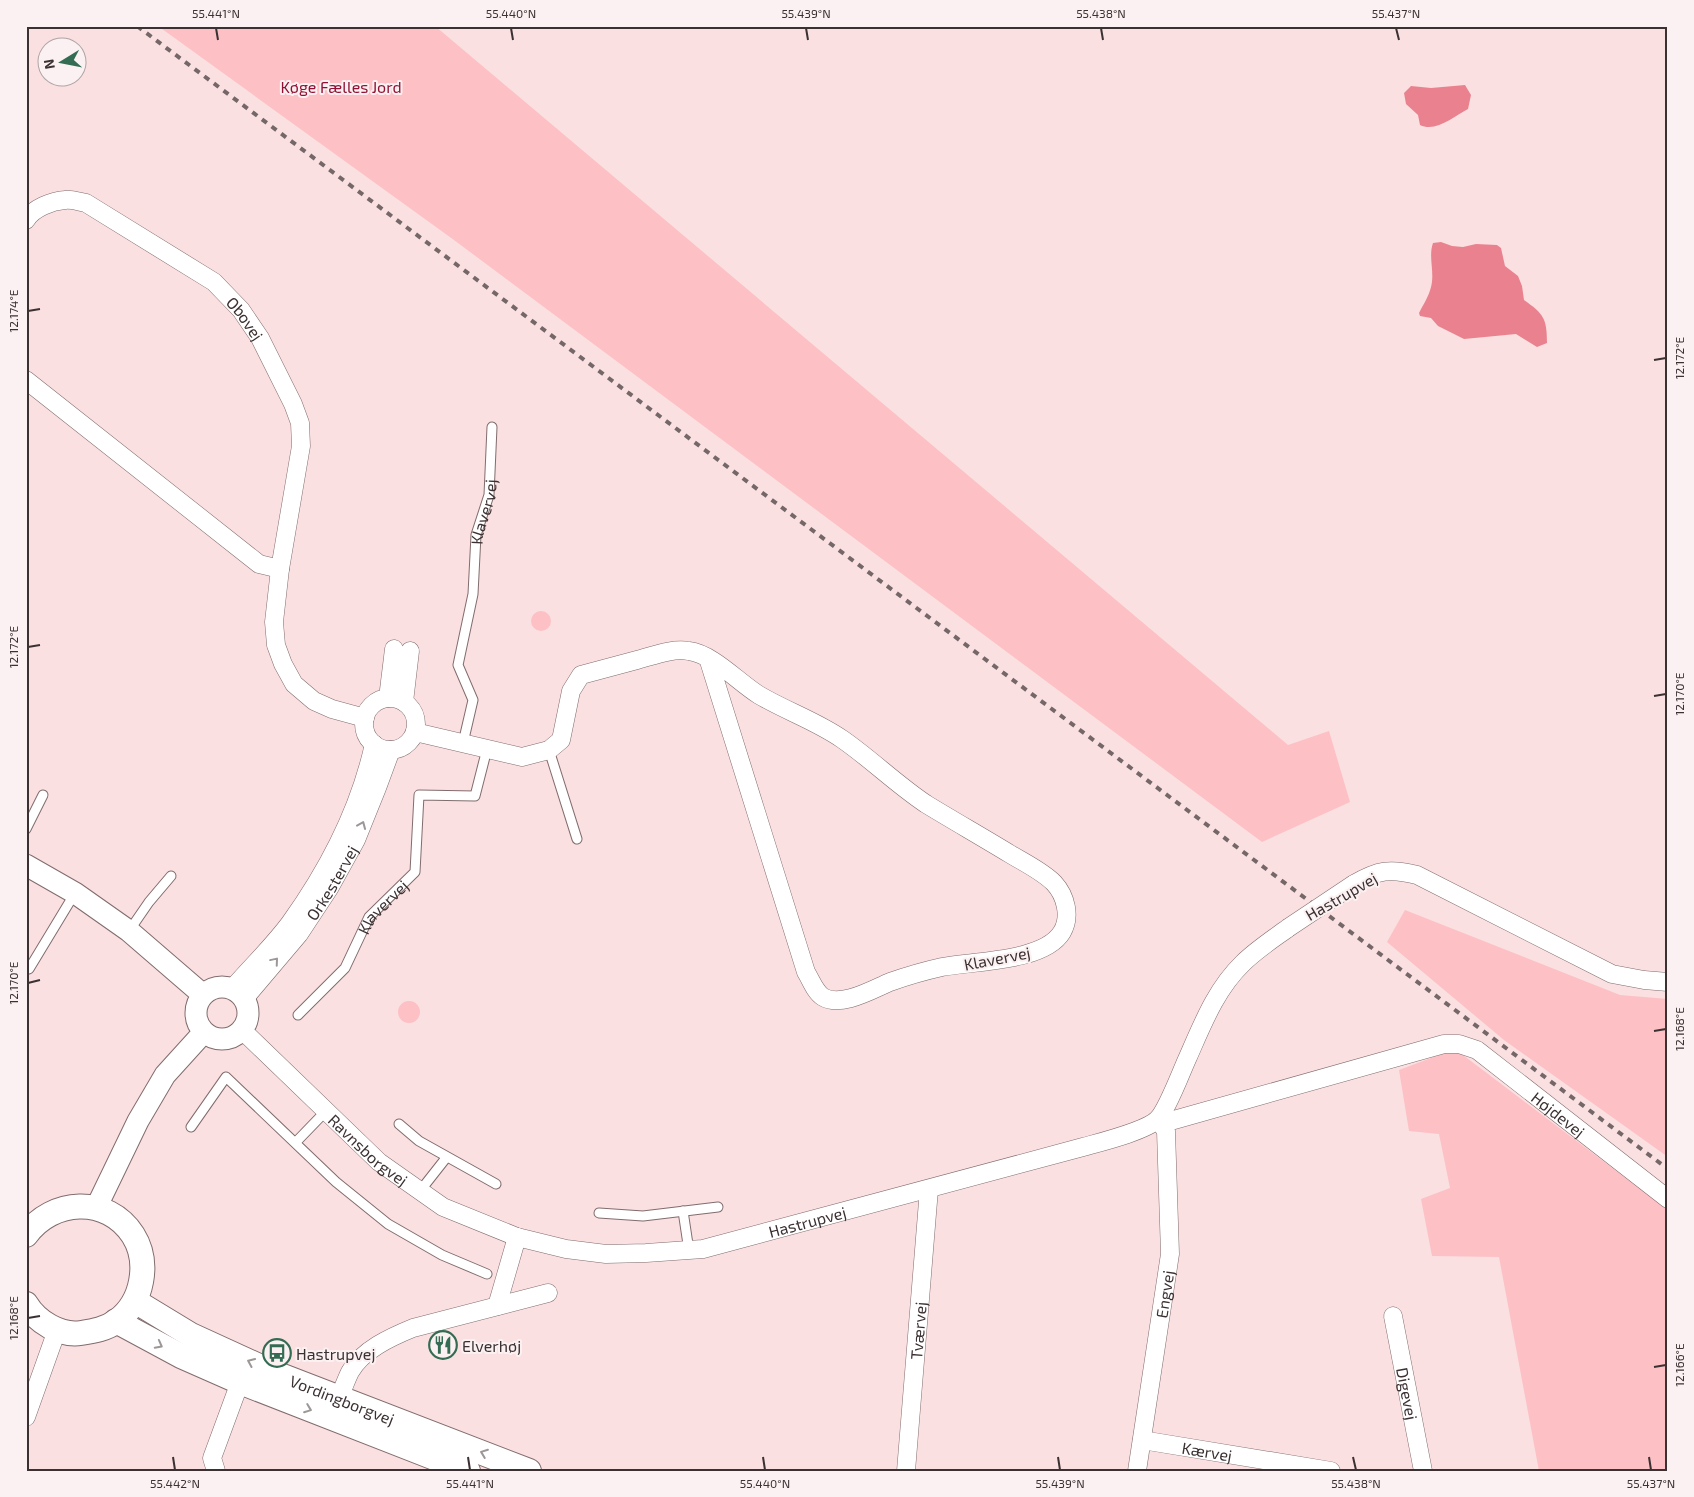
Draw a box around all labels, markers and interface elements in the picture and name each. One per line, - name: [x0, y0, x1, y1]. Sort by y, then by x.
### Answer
- text: 55.441°N: [192, 6, 240, 20]
- text: 55.440°N: [486, 6, 536, 20]
- text: 55.439°N: [781, 6, 831, 20]
- text: 55.438°N: [1076, 6, 1126, 20]
- text: 55.437°N: [1372, 6, 1420, 20]
- north arrow: [38, 38, 88, 88]
- text: N: [39, 58, 58, 71]
- park label: Køge Fælles Jord: [280, 77, 402, 96]
- text: 12.174°E: [6, 289, 20, 333]
- street label: Obovej: [223, 292, 268, 344]
- text: 12.172°E: [1672, 336, 1686, 379]
- street label: Klavervej: [466, 479, 500, 545]
- text: 12.172°E: [6, 625, 20, 668]
- text: 12.170°E: [1672, 672, 1686, 715]
- one-way arrow: [355, 821, 366, 830]
- street label: Orkestervej: [301, 842, 362, 923]
- street label: Hastrupvej: [1302, 868, 1381, 925]
- street label: Klavervej: [353, 875, 412, 937]
- street label: Klavervej: [962, 942, 1032, 975]
- one-way arrow: [270, 958, 279, 967]
- text: 12.170°E: [6, 961, 20, 1004]
- text: 12.168°E: [1672, 1007, 1686, 1051]
- street label: Højdevej: [1528, 1087, 1589, 1141]
- street label: Ravnsborgvej: [325, 1109, 412, 1190]
- street label: Hastrupvej: [766, 1202, 848, 1241]
- street label: Engvej: [1151, 1269, 1178, 1319]
- text: 12.168°E: [6, 1296, 20, 1340]
- street label: Tværvej: [906, 1301, 930, 1360]
- restaurant icon: Elverhøj: [428, 1330, 458, 1360]
- place label: Elverhøj: [462, 1336, 521, 1356]
- bus stop icon: Hastrupvej: [262, 1338, 292, 1368]
- one-way arrow: [154, 1339, 163, 1349]
- text: 12.166°E: [1672, 1343, 1686, 1387]
- place label: Hastrupvej: [296, 1344, 375, 1364]
- one-way arrow: [247, 1358, 256, 1368]
- street label: Digevej: [1394, 1366, 1422, 1422]
- street label: Vordingborgvej: [287, 1370, 397, 1429]
- one-way arrow: [303, 1403, 312, 1413]
- street label: Kærvej: [1181, 1437, 1234, 1465]
- one-way arrow: [480, 1449, 488, 1459]
- text: 55.442°N: [150, 1476, 200, 1490]
- text: 55.441°N: [446, 1476, 494, 1490]
- text: 55.440°N: [740, 1476, 790, 1490]
- text: 55.439°N: [1035, 1476, 1085, 1490]
- text: 55.438°N: [1331, 1476, 1381, 1490]
- text: 55.437°N: [1627, 1476, 1675, 1490]

